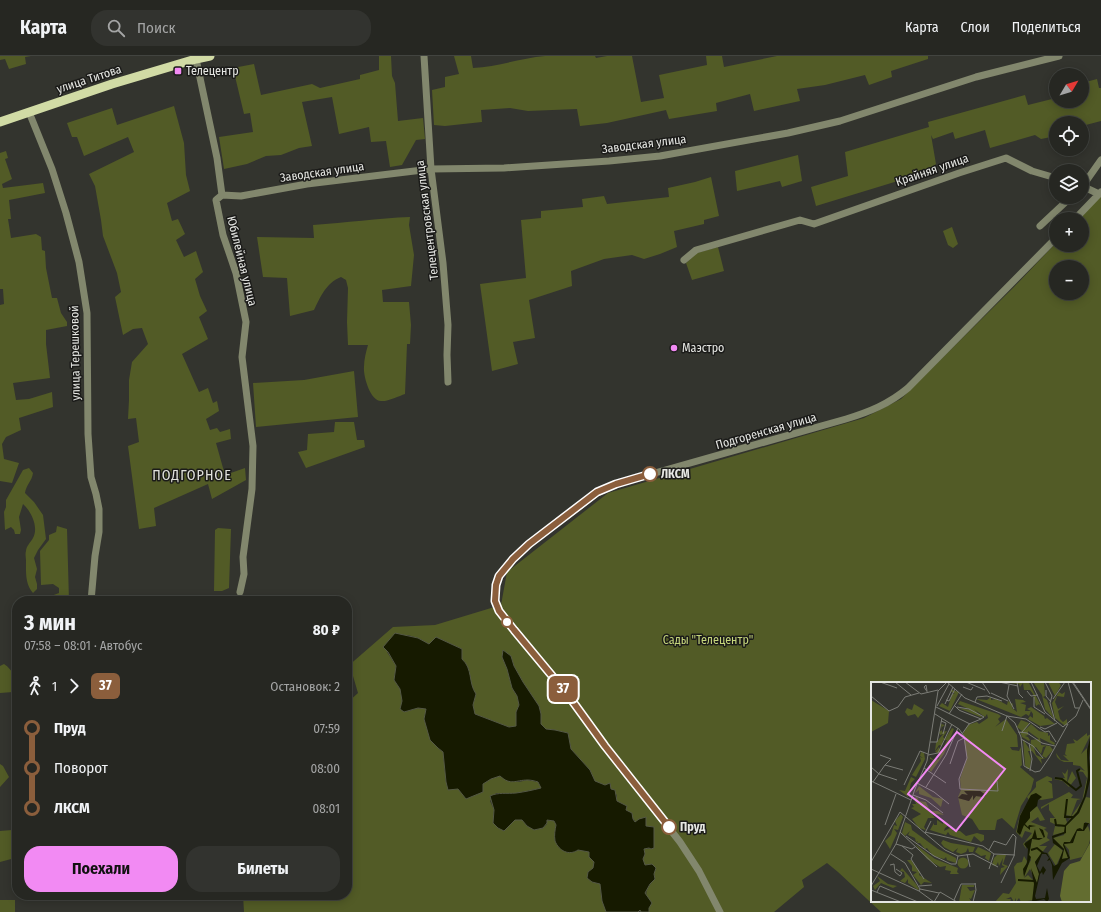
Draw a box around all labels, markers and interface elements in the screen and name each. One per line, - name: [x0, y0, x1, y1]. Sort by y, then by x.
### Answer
- search box: [91, 10, 371, 46]
- text: Карта: [20, 16, 67, 39]
- icon: search: [105, 17, 127, 39]
- text: Поиск: [137, 19, 175, 37]
- text: Карта: [905, 19, 939, 36]
- text: Слои: [961, 19, 990, 36]
- text: Поделиться: [1012, 19, 1081, 36]
- street label: улица Титова: [55, 62, 123, 96]
- place label: Телецентр: [186, 64, 239, 78]
- marker: Телецентр: [173, 66, 183, 76]
- north arrow: [1049, 68, 1089, 108]
- map controls: [1049, 68, 1089, 300]
- button: locate: [1049, 116, 1089, 156]
- street label: Заводская улица: [601, 132, 687, 156]
- street label: Крайняя улица: [894, 151, 970, 189]
- street label: Заводская улица: [279, 159, 365, 185]
- street label: Телецентровская улица: [413, 159, 441, 281]
- button: layers: [1049, 164, 1089, 204]
- button: +: [1049, 212, 1089, 252]
- street label: Юбилейная улица: [224, 215, 260, 307]
- button: −: [1049, 260, 1089, 300]
- street label: улица Терешковой: [67, 305, 83, 401]
- place label: Маэстро: [682, 341, 724, 355]
- marker: Маэстро: [669, 343, 679, 353]
- street label: Подгоренская улица: [714, 410, 818, 452]
- marker: ЛКСМ: [642, 466, 658, 482]
- district label: ПОДГОРНОЕ: [152, 467, 232, 484]
- place label: ЛКСМ: [661, 467, 690, 481]
- text: 3 мин: [24, 609, 76, 636]
- unlabelled marker: [501, 616, 513, 628]
- text: 80 ₽: [313, 621, 340, 639]
- park label: Сады "Телецентр": [663, 633, 753, 647]
- text: 07:58 – 08:01 · Автобус: [24, 638, 143, 653]
- icon: walk: [24, 675, 46, 697]
- icon: forward: [63, 675, 85, 697]
- line badge: 37: [545, 676, 581, 702]
- text: 37: [99, 677, 112, 694]
- text: 1: [52, 679, 57, 694]
- text: Остановок: 2: [270, 679, 340, 694]
- text: 37: [557, 680, 569, 697]
- inset map: [871, 682, 1091, 902]
- text: Пруд: [54, 719, 86, 737]
- text: 07:59: [313, 721, 340, 736]
- text: Поворот: [54, 759, 108, 777]
- text: 08:00: [310, 761, 340, 776]
- text: ЛКСМ: [54, 799, 90, 817]
- text: 08:01: [312, 801, 340, 816]
- marker: Пруд: [661, 819, 677, 835]
- place label: Пруд: [680, 820, 705, 834]
- button: Поехали: [24, 846, 178, 892]
- button: Билеты: [186, 846, 340, 892]

